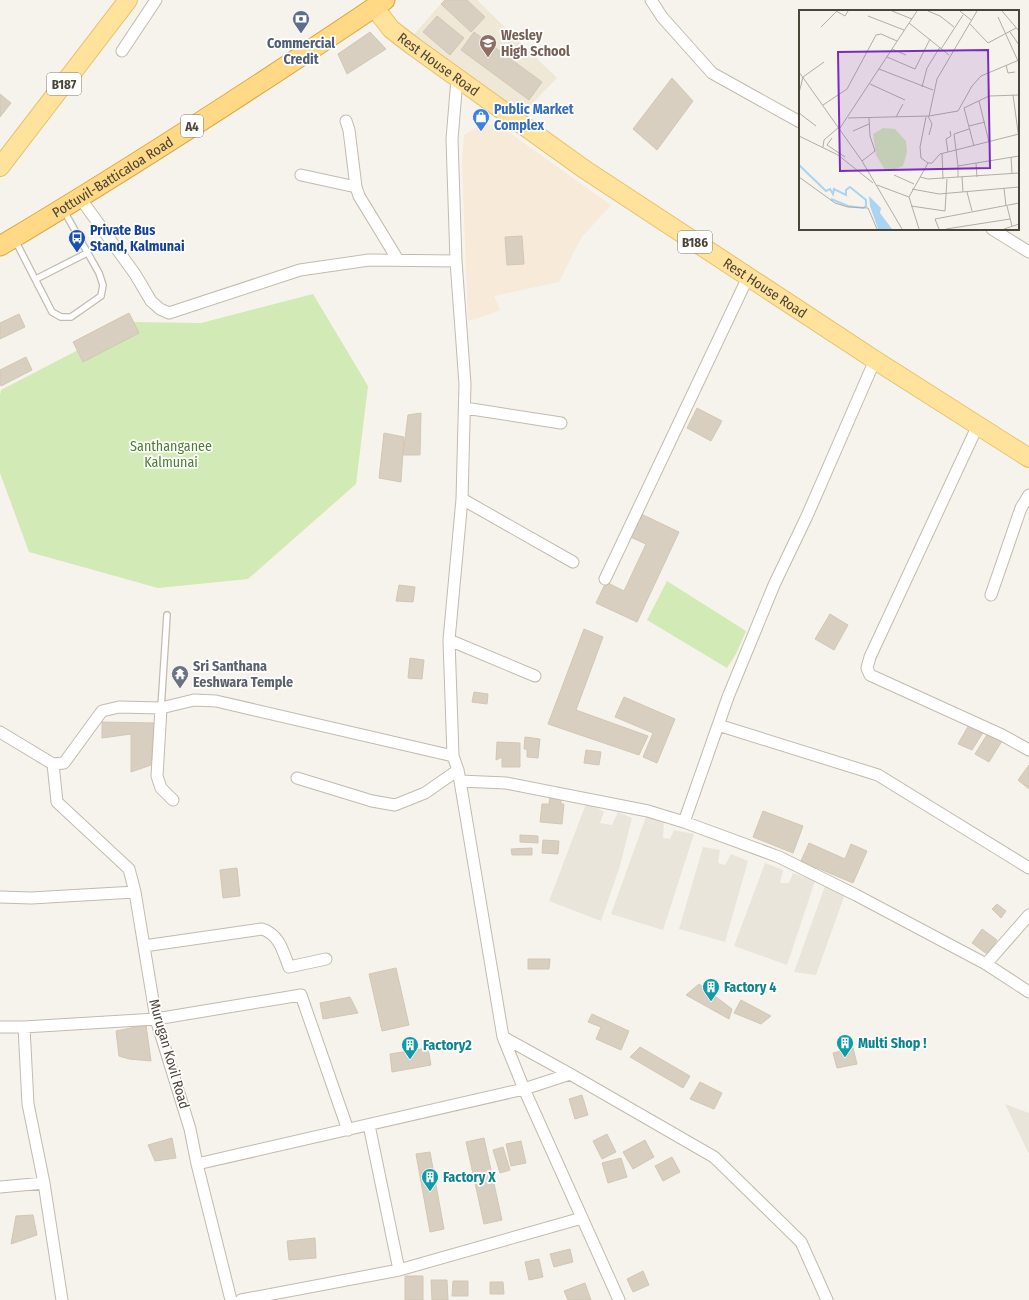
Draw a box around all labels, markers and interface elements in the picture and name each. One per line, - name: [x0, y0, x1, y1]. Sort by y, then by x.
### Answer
- bank icon: Commercial Credit: [291, 9, 311, 34]
- inset map: [799, 10, 1019, 230]
- place label: Wesley High School: [501, 27, 570, 60]
- street label: Rest House Road: [394, 29, 483, 99]
- school or university icon: Wesley High School: [478, 33, 498, 58]
- place label: Commercial Credit: [267, 35, 335, 68]
- road number: B187: [47, 73, 81, 95]
- place label: Public Market Complex: [494, 101, 575, 134]
- shop icon: Public Market Complex: [471, 107, 491, 132]
- road number: A4: [181, 115, 203, 137]
- street label: Pottuvil-Batticaloa Road: [49, 133, 176, 221]
- place label: Private Bus Stand, Kalmunai: [90, 222, 185, 255]
- bus stop icon: Private Bus Stand, Kalmunai: [67, 228, 87, 253]
- road number: B186: [678, 231, 712, 253]
- street label: Rest House Road: [720, 254, 810, 322]
- park label: Santhanganee Kalmunai: [130, 438, 212, 471]
- place label: Sri Santhana Eeshwara Temple: [193, 658, 293, 691]
- temple icon: Sri Santhana Eeshwara Temple: [170, 664, 190, 689]
- building icon: Factory 4: [701, 977, 721, 1002]
- place label: Factory 4: [724, 979, 776, 996]
- street label: Murugan Kovil Road: [145, 997, 193, 1111]
- building icon: Multi Shop !: [835, 1033, 855, 1058]
- building icon: Factory2: [400, 1035, 420, 1060]
- place label: Multi Shop !: [858, 1035, 926, 1052]
- place label: Factory2: [423, 1037, 472, 1054]
- building icon: Factory X: [420, 1167, 440, 1192]
- place label: Factory X: [443, 1169, 496, 1186]

